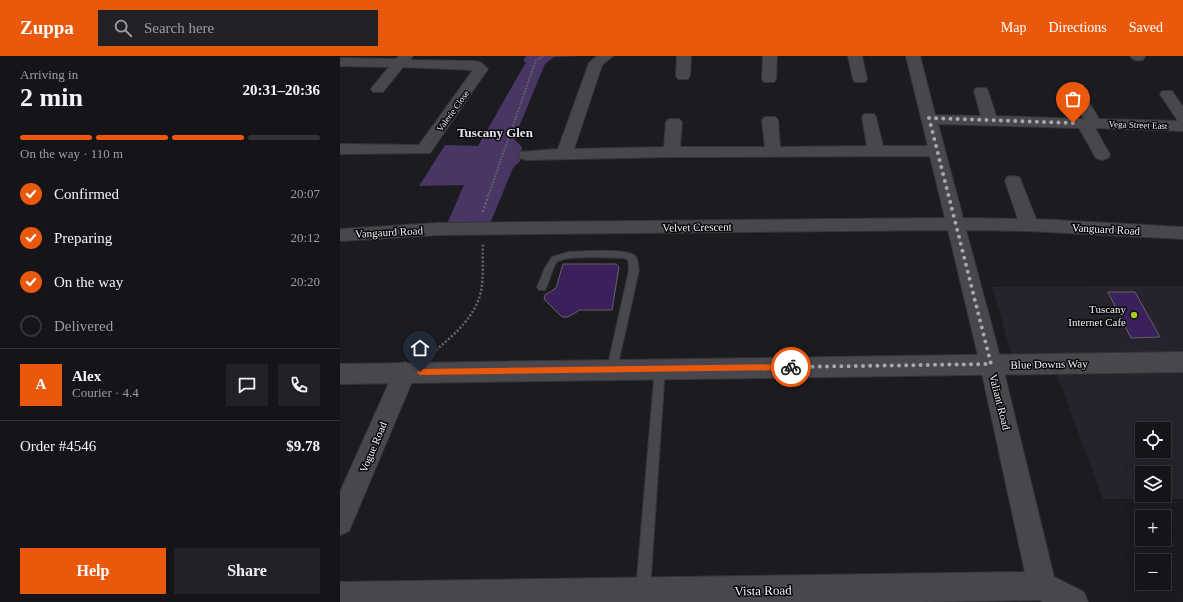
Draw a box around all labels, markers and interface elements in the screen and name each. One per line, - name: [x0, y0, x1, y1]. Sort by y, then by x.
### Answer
- search box: [98, 10, 378, 46]
- text: Zuppa: [20, 17, 74, 38]
- icon: search: [112, 17, 134, 39]
- text: Search here: [144, 20, 214, 36]
- text: Map: [1001, 20, 1026, 35]
- text: Directions: [1048, 20, 1107, 35]
- text: Saved: [1129, 20, 1163, 35]
- text: Arriving in: [20, 67, 78, 82]
- text: 20:31–20:36: [243, 82, 320, 98]
- pin: [1056, 82, 1090, 123]
- text: 2 min: [20, 83, 83, 112]
- icon: bag: [1062, 88, 1084, 110]
- street label: Valerie Close: [435, 89, 471, 133]
- street label: Vega Street East: [1108, 119, 1168, 131]
- district label: Tuscany Glen: [457, 125, 534, 140]
- text: On the way · 110 m: [20, 146, 123, 161]
- icon: check: [20, 183, 42, 205]
- text: Confirmed: [54, 186, 119, 202]
- text: 20:07: [290, 186, 320, 201]
- street label: Velvet Crescent: [662, 220, 732, 234]
- street label: Vanguard Road: [1072, 221, 1141, 237]
- street label: Vangaurd Road: [355, 224, 424, 240]
- icon: check: [20, 227, 42, 249]
- text: Preparing: [54, 230, 112, 246]
- text: 20:12: [290, 230, 320, 245]
- icon: check: [20, 271, 42, 293]
- text: On the way: [54, 274, 123, 290]
- text: 20:20: [290, 274, 320, 289]
- place label: Tuscany Internet Cafe: [1068, 303, 1126, 328]
- marker: Tuscany Internet Cafe: [1129, 310, 1139, 320]
- text: Delivered: [54, 318, 113, 334]
- pin: [403, 331, 437, 372]
- icon: home: [409, 337, 431, 359]
- courier: [771, 347, 811, 387]
- icon: bike: [780, 356, 802, 378]
- street label: Blue Downs Way: [1010, 357, 1088, 371]
- button: chat: [226, 364, 268, 406]
- button: phone: [278, 364, 320, 406]
- text: Alex: [72, 368, 101, 384]
- street label: Valiant Road: [987, 373, 1013, 432]
- text: A: [36, 376, 46, 392]
- text: Courier · 4.4: [72, 385, 139, 400]
- street label: Vogue Road: [357, 419, 389, 474]
- map controls: [1135, 422, 1171, 590]
- button: locate: [1135, 422, 1171, 458]
- text: Order #4546: [20, 438, 96, 454]
- text: $9.78: [286, 438, 320, 454]
- button: layers: [1135, 466, 1171, 502]
- button: +: [1135, 510, 1171, 546]
- button: Help: [20, 548, 166, 594]
- button: Share: [174, 548, 320, 594]
- button: −: [1135, 554, 1171, 590]
- street label: Vista Road: [734, 582, 792, 598]

